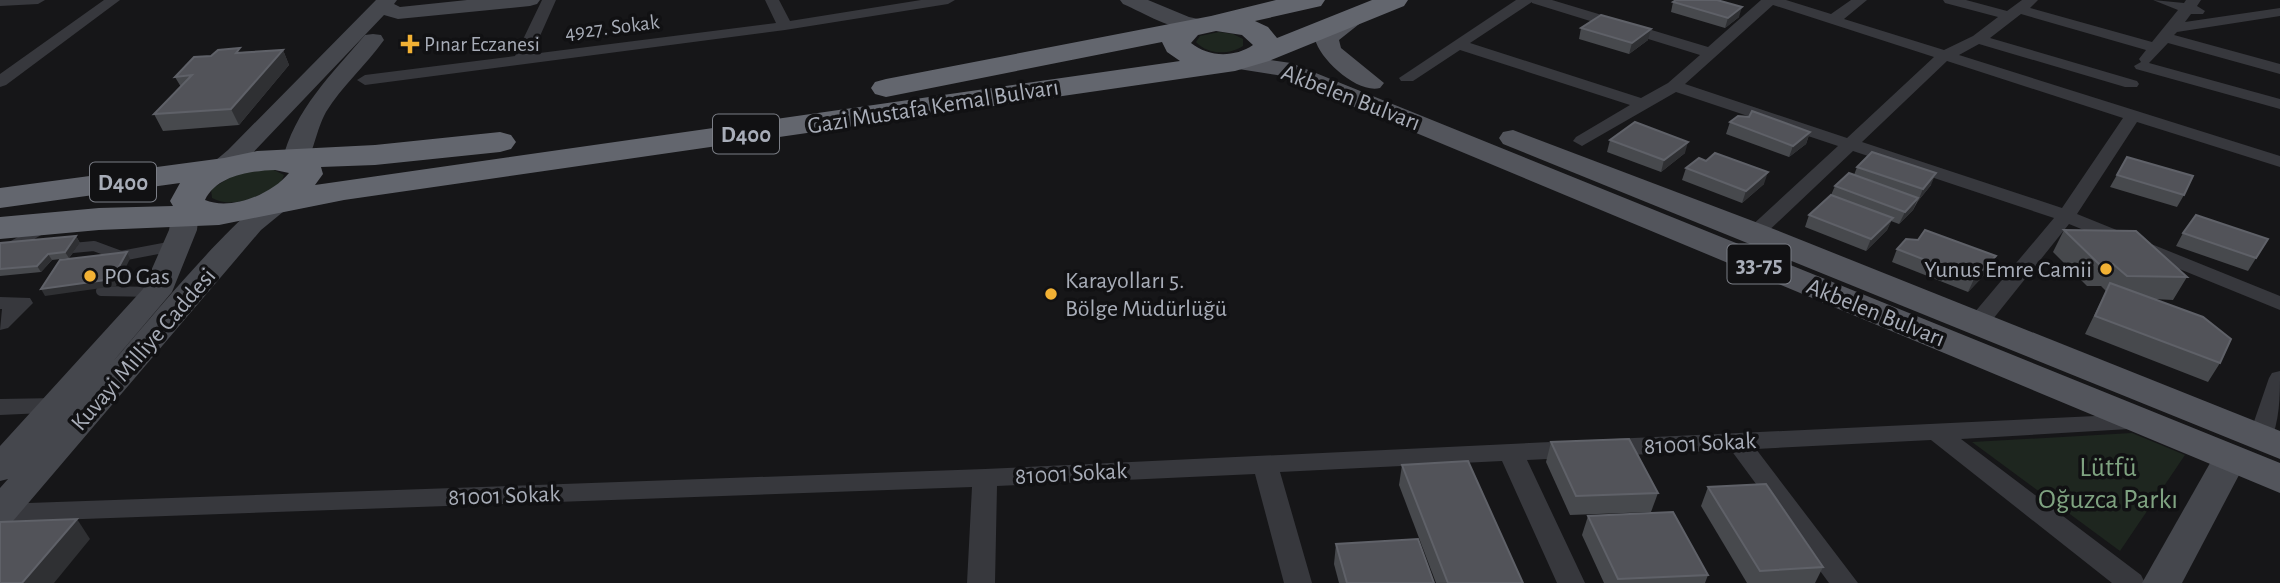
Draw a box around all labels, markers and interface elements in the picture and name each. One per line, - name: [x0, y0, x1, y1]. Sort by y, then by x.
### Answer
- street label: 4927. Sokak: [564, 11, 661, 44]
- place label: Pınar Eczanesi: [424, 34, 540, 55]
- marker: Pınar Eczanesi: [402, 36, 418, 52]
- street label: Akbelen Bulvarı: [1278, 60, 1423, 135]
- street label: Gazi Mustafa Kemal Bulvarı: [806, 75, 1061, 139]
- road number: D400: [713, 114, 779, 154]
- road number: D400: [90, 162, 156, 202]
- road number: 33-75: [1728, 244, 1790, 284]
- place label: Yunus Emre Camii: [1924, 258, 2092, 282]
- marker: Yunus Emre Camii: [2098, 261, 2114, 277]
- street label: Kuvayi Milliye Caddesi: [67, 264, 221, 436]
- place label: PO Gas: [104, 265, 170, 289]
- marker: PO Gas: [82, 268, 98, 284]
- place label: Karayolları 5. Bölge Müdürlüğü: [1065, 269, 1227, 321]
- street label: Akbelen Bulvarı: [1803, 274, 1948, 352]
- marker: Karayolları 5. Bölge Müdürlüğü: [1043, 286, 1059, 302]
- street label: 81001 Sokak: [1643, 429, 1757, 459]
- park label: Lütfü Oğuzca Parkı: [2038, 454, 2178, 514]
- street label: 81001 Sokak: [1014, 459, 1128, 489]
- street label: 81001 Sokak: [447, 482, 561, 510]

